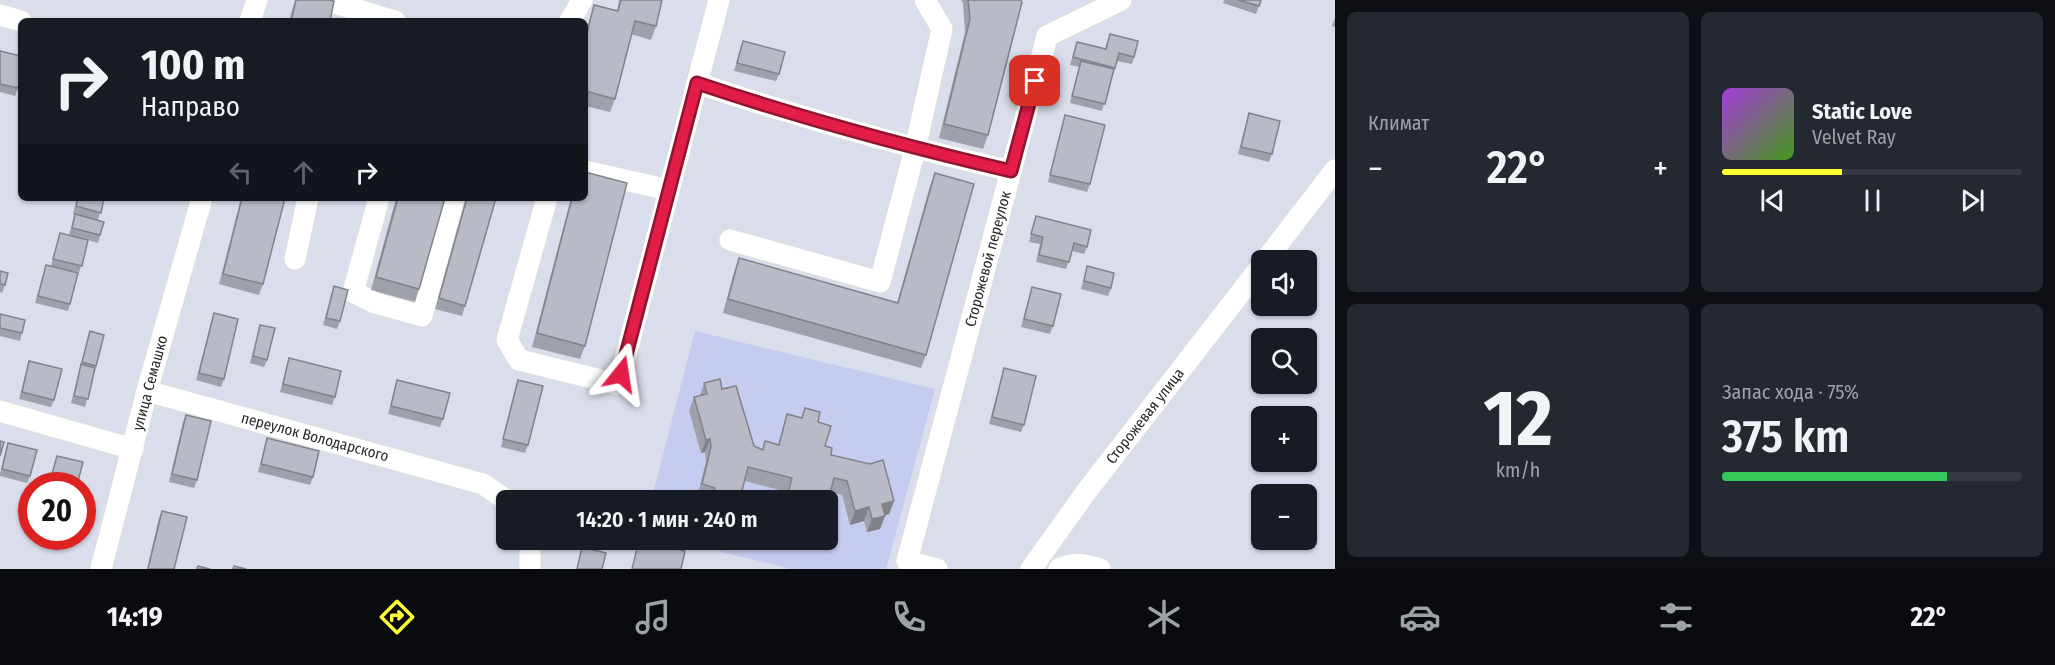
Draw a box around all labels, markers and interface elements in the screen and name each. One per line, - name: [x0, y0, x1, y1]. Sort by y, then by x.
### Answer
- text: 100 m: [141, 40, 245, 90]
- icon: right: [42, 42, 120, 120]
- pin: [1009, 55, 1060, 106]
- icon: arrive: [1018, 64, 1051, 97]
- text: Направо: [141, 91, 240, 123]
- text: Static Love: [1812, 98, 1912, 125]
- text: Климат: [1368, 111, 1429, 135]
- text: Velvet Ray: [1812, 125, 1896, 149]
- text: 22°: [1487, 141, 1549, 195]
- text: −: [1368, 149, 1383, 189]
- text: +: [1653, 149, 1668, 189]
- icon: left: [224, 156, 257, 189]
- icon: ahead: [287, 156, 320, 189]
- icon: right: [350, 156, 383, 189]
- icon: previous: [1756, 184, 1789, 217]
- icon: pause: [1856, 184, 1889, 217]
- icon: next: [1956, 184, 1989, 217]
- street label: Сторожевой переулок: [961, 189, 1015, 329]
- map controls: [1251, 250, 1317, 550]
- button: sound: [1251, 250, 1317, 316]
- button: search: [1251, 328, 1317, 394]
- street label: улица Семашко: [129, 333, 171, 433]
- position arrow: [589, 342, 653, 406]
- street label: Сторожевая улица: [1102, 365, 1188, 467]
- text: 12: [1483, 372, 1553, 466]
- text: Запас хода · 75%: [1722, 380, 1859, 404]
- button: +: [1251, 406, 1317, 472]
- street label: переулок Володарского: [239, 409, 391, 465]
- text: 375 km: [1722, 410, 1850, 464]
- text: km/h: [1496, 458, 1540, 482]
- speed limit sign: 20: [18, 472, 96, 550]
- button: −: [1251, 484, 1317, 550]
- text: 14:20 · 1 мин · 240 m: [576, 506, 758, 533]
- icon: directions: [376, 596, 418, 638]
- icon: music: [632, 596, 674, 638]
- icon: phone: [888, 596, 930, 638]
- icon: climate: [1143, 596, 1185, 638]
- icon: car: [1399, 596, 1441, 638]
- icon: filters: [1655, 596, 1697, 638]
- text: 14:19: [107, 601, 163, 633]
- text: 22°: [1910, 601, 1948, 633]

